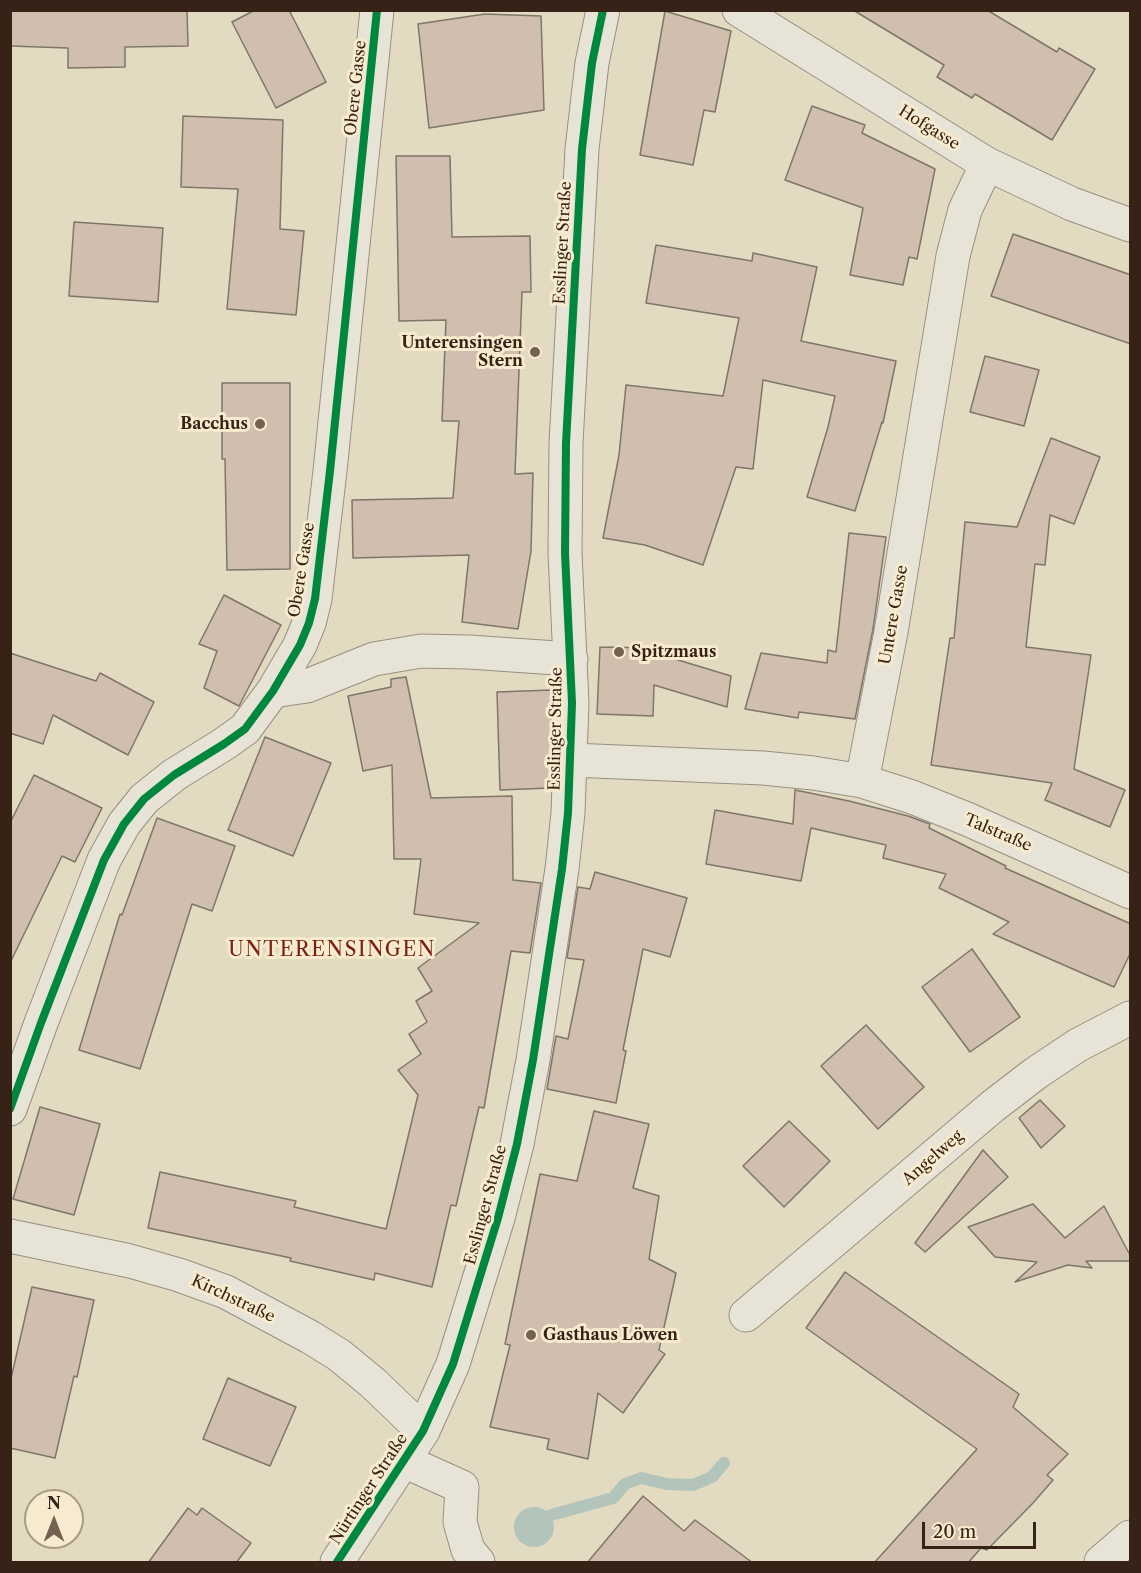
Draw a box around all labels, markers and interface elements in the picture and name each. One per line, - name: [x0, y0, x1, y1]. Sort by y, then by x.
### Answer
- street label: Obere Gasse: [341, 39, 371, 137]
- street label: Hofgasse: [895, 102, 963, 154]
- street label: Esslinger Straße: [550, 181, 576, 305]
- place label: Unterensingen Stern: [402, 333, 523, 371]
- marker: Unterensingen Stern: [528, 345, 542, 359]
- place label: Bacchus: [180, 414, 248, 434]
- marker: Bacchus: [253, 417, 267, 431]
- street label: Obere Gasse: [285, 521, 319, 619]
- street label: Untere Gasse: [876, 564, 912, 666]
- place label: Spitzmaus: [631, 642, 716, 662]
- marker: Spitzmaus: [612, 645, 626, 659]
- street label: Esslinger Straße: [545, 667, 567, 791]
- street label: Talstraße: [961, 810, 1035, 856]
- district label: UNTERENSINGEN: [228, 938, 436, 962]
- street label: Angelweg: [899, 1126, 967, 1190]
- street label: Esslinger Straße: [461, 1143, 511, 1267]
- street label: Kirchstraße: [188, 1271, 278, 1327]
- place label: Gasthaus Löwen: [543, 1325, 678, 1345]
- marker: Gasthaus Löwen: [524, 1328, 538, 1342]
- street label: Nürtinger Straße: [326, 1430, 412, 1548]
- north arrow: [24, 1489, 84, 1549]
- text: N: [47, 1493, 61, 1513]
- scale bar: [925, 1510, 1039, 1548]
- text: 20 m: [933, 1521, 976, 1543]

